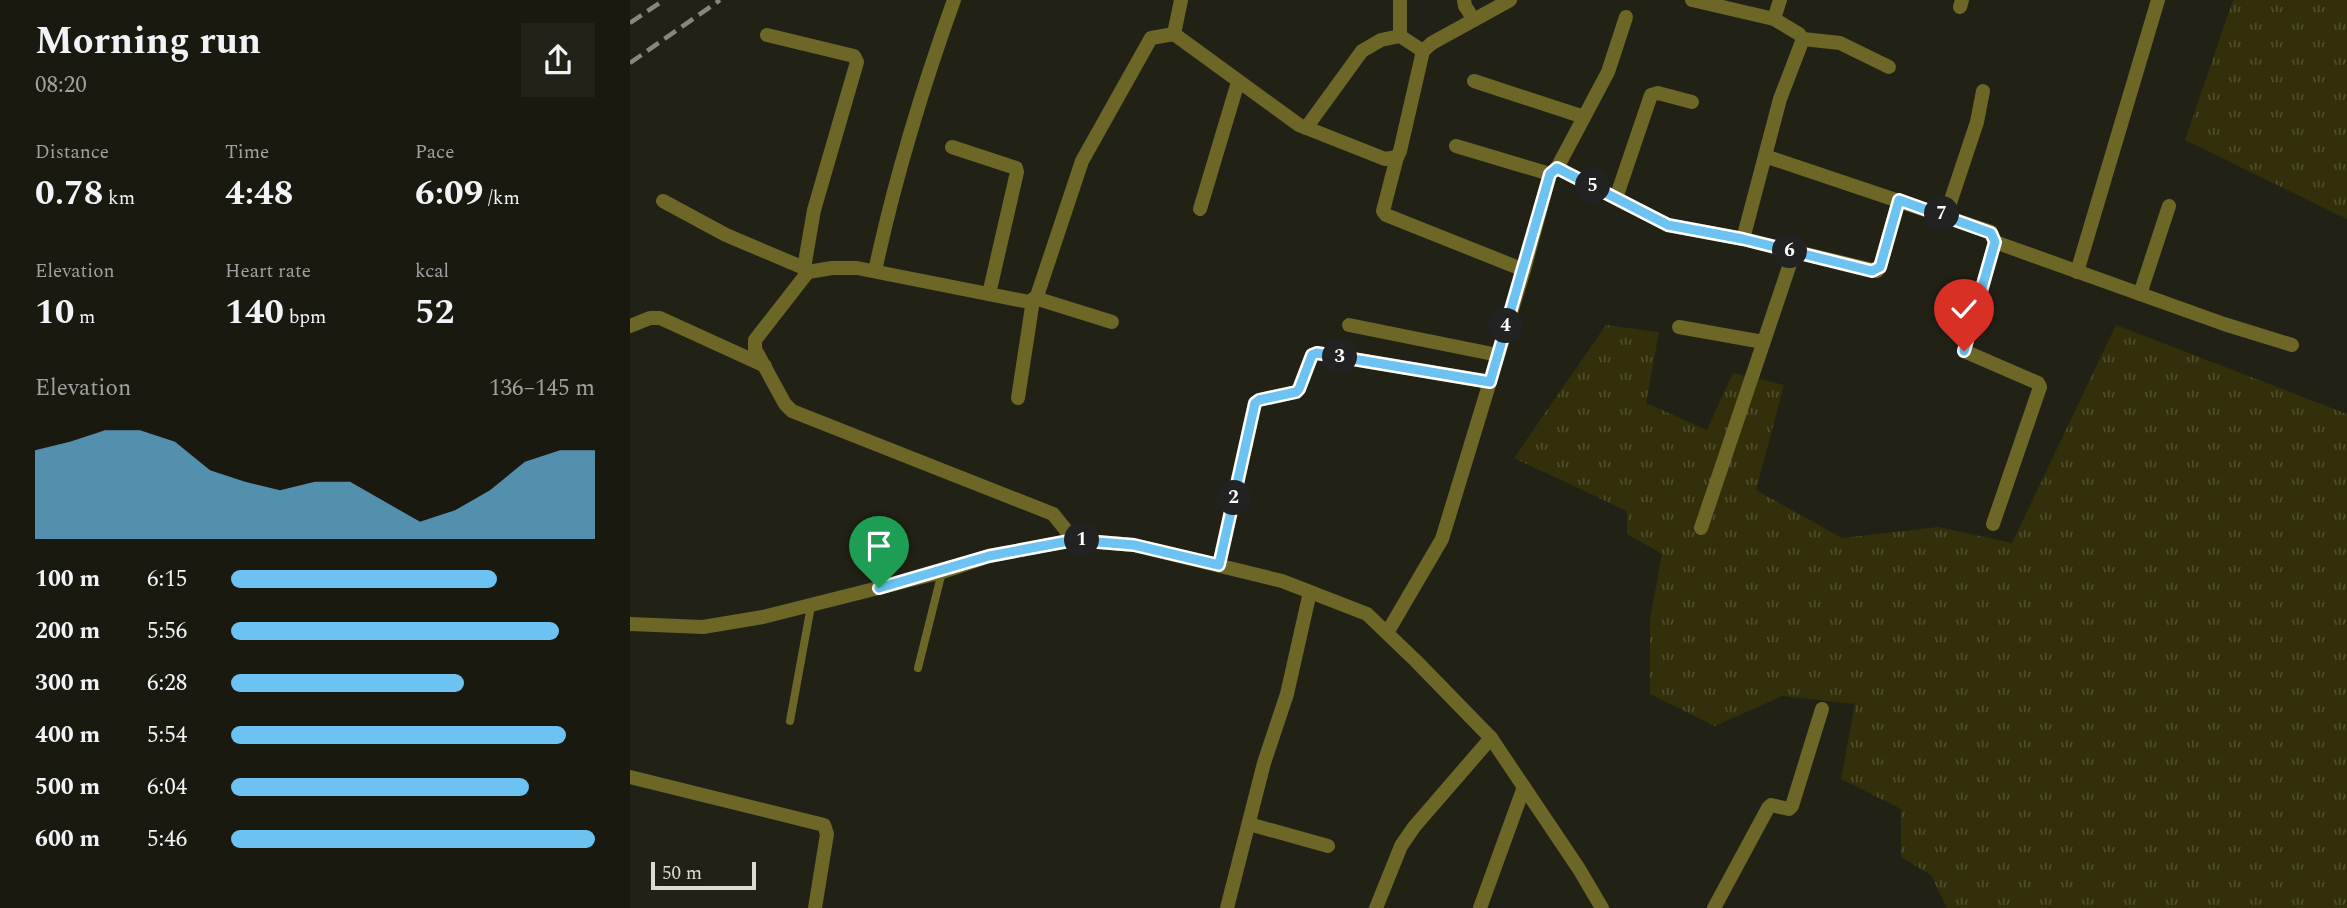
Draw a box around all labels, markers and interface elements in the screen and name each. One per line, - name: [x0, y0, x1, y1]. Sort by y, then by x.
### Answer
- text: Morning run: [35, 13, 261, 71]
- button: share: [521, 23, 595, 97]
- text: 08:20: [35, 68, 87, 103]
- text: Distance: [35, 138, 109, 167]
- text: Time: [225, 138, 269, 167]
- text: Pace: [415, 138, 454, 167]
- text: 0.78: [35, 167, 103, 220]
- text: 4:48: [225, 167, 293, 220]
- text: 6:09: [415, 167, 483, 220]
- pin: 5: [1576, 168, 1611, 204]
- text: 5: [1587, 171, 1598, 200]
- text: km: [103, 184, 135, 213]
- text: /km: [483, 184, 520, 213]
- pin: 7: [1924, 196, 1960, 232]
- text: 7: [1936, 199, 1947, 228]
- pin: 6: [1772, 233, 1808, 268]
- text: 6: [1784, 236, 1795, 265]
- text: Elevation: [35, 257, 115, 286]
- text: Heart rate: [225, 257, 311, 286]
- text: kcal: [415, 257, 449, 286]
- pin: [1934, 279, 1994, 351]
- text: 10: [35, 286, 74, 339]
- text: 140: [225, 286, 284, 339]
- text: 52: [415, 286, 454, 339]
- icon: check: [1945, 290, 1983, 328]
- text: m: [74, 303, 95, 332]
- text: bpm: [284, 303, 326, 332]
- pin: 4: [1488, 308, 1524, 344]
- text: 4: [1500, 311, 1511, 340]
- pin: 3: [1322, 340, 1358, 374]
- text: 3: [1334, 342, 1345, 371]
- text: Elevation: [35, 371, 131, 406]
- text: 136–145 m: [489, 371, 595, 406]
- pin: 2: [1216, 480, 1252, 516]
- text: 2: [1228, 483, 1239, 512]
- pin: [849, 516, 909, 588]
- pin: 1: [1064, 522, 1100, 558]
- text: 1: [1076, 525, 1087, 554]
- icon: arrive: [860, 527, 898, 565]
- text: 100 m: [35, 562, 100, 597]
- text: 6:15: [147, 562, 187, 597]
- text: 200 m: [35, 614, 100, 649]
- text: 5:56: [147, 614, 187, 649]
- text: 300 m: [35, 666, 100, 701]
- text: 6:28: [147, 666, 187, 701]
- text: 400 m: [35, 718, 100, 753]
- text: 5:54: [147, 718, 187, 753]
- text: 500 m: [35, 770, 100, 805]
- text: 6:04: [147, 770, 187, 805]
- text: 600 m: [35, 822, 100, 857]
- text: 5:46: [147, 822, 187, 857]
- scale bar: [651, 859, 756, 891]
- text: 50 m: [662, 859, 702, 888]

